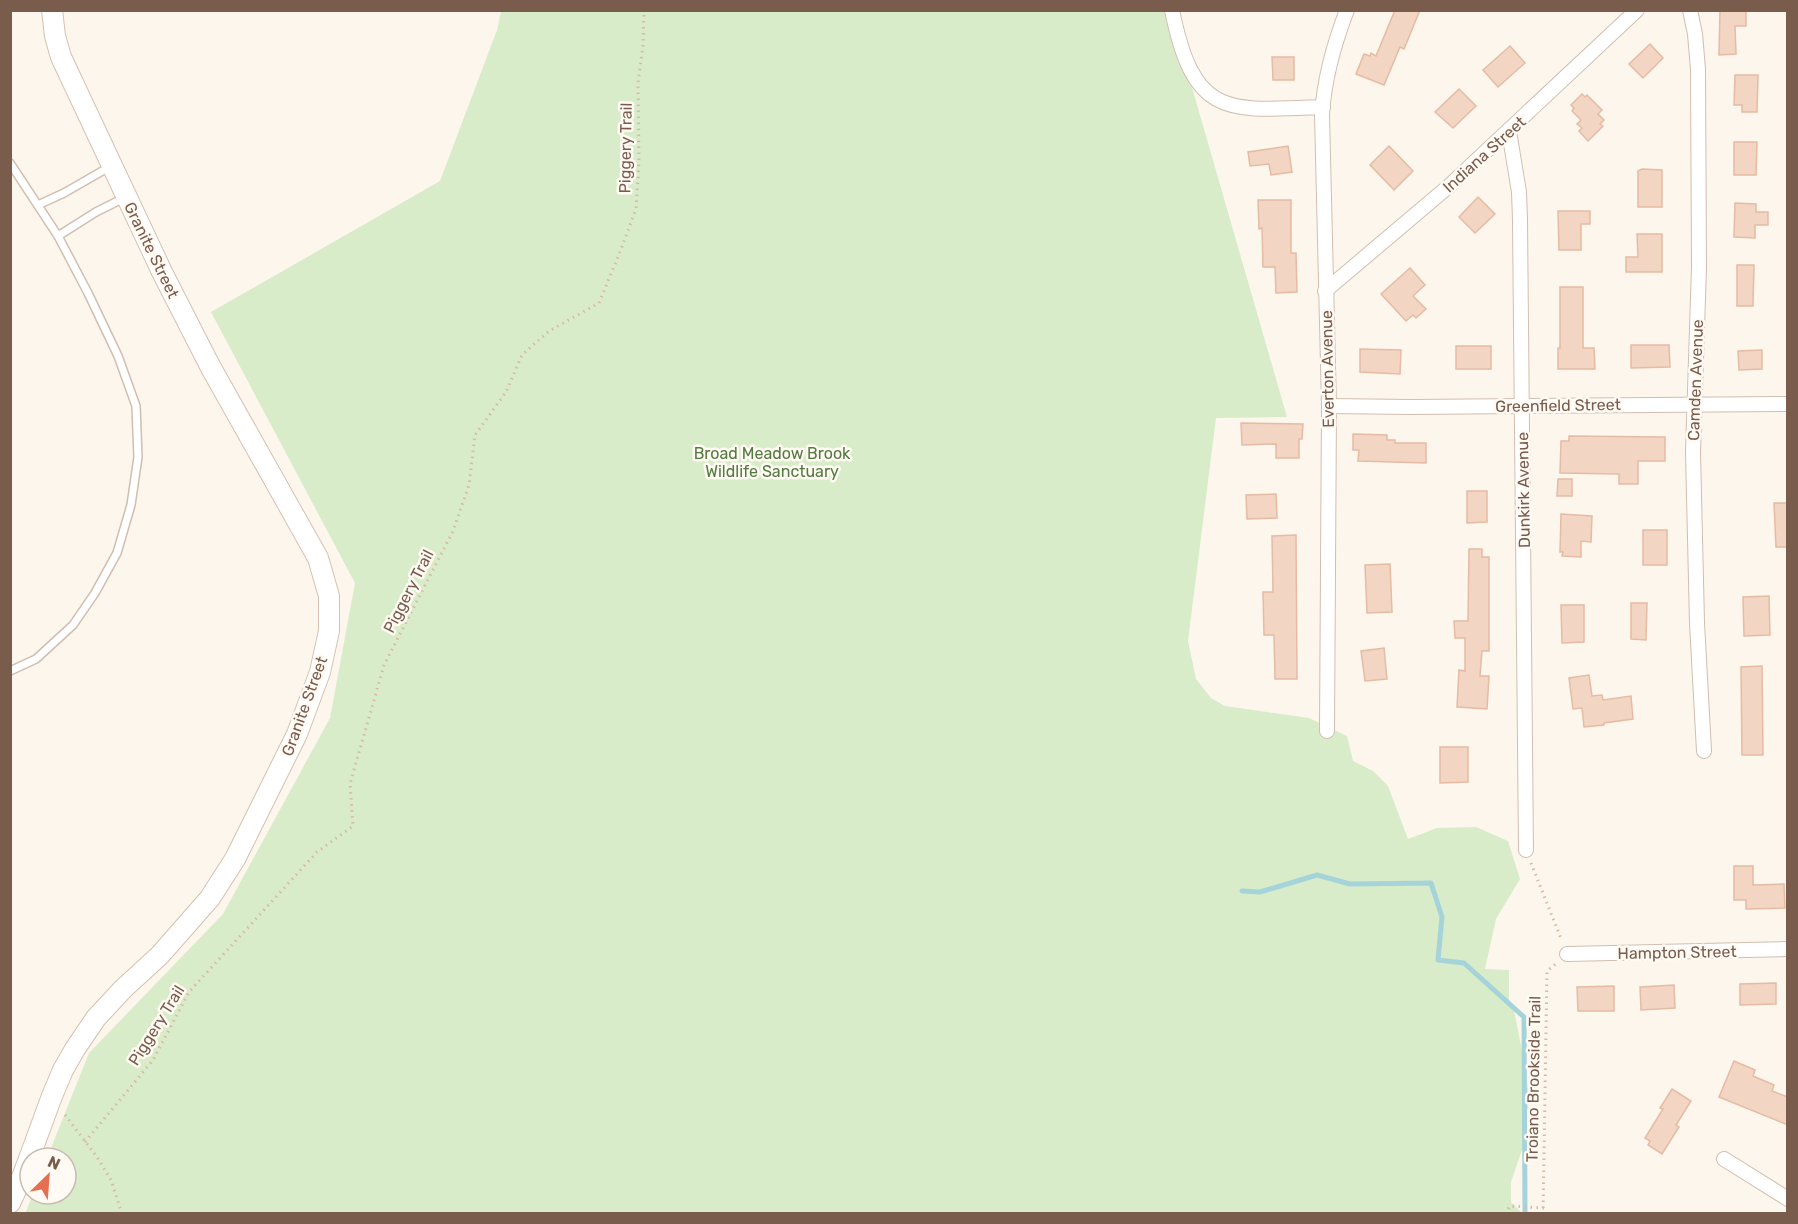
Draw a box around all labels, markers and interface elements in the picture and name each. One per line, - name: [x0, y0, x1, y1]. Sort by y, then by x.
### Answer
- street label: Piggery Trail: [615, 102, 636, 194]
- street label: Indiana Street: [1439, 112, 1530, 197]
- street label: Granite Street: [120, 199, 183, 301]
- street label: Everton Avenue: [1317, 310, 1338, 428]
- street label: Camden Avenue: [1684, 319, 1707, 441]
- street label: Greenfield Street: [1495, 395, 1621, 416]
- street label: Dunkirk Avenue: [1513, 432, 1534, 548]
- park label: Broad Meadow Brook Wildlife Sanctuary: [694, 444, 851, 481]
- street label: Piggery Trail: [379, 546, 438, 636]
- street label: Granite Street: [278, 654, 331, 759]
- street label: Hampton Street: [1617, 942, 1737, 963]
- street label: Piggery Trail: [124, 982, 189, 1069]
- street label: Troiano Brookside Trail: [1523, 996, 1544, 1162]
- north arrow: [18, 1146, 78, 1206]
- text: N: [45, 1152, 63, 1174]

